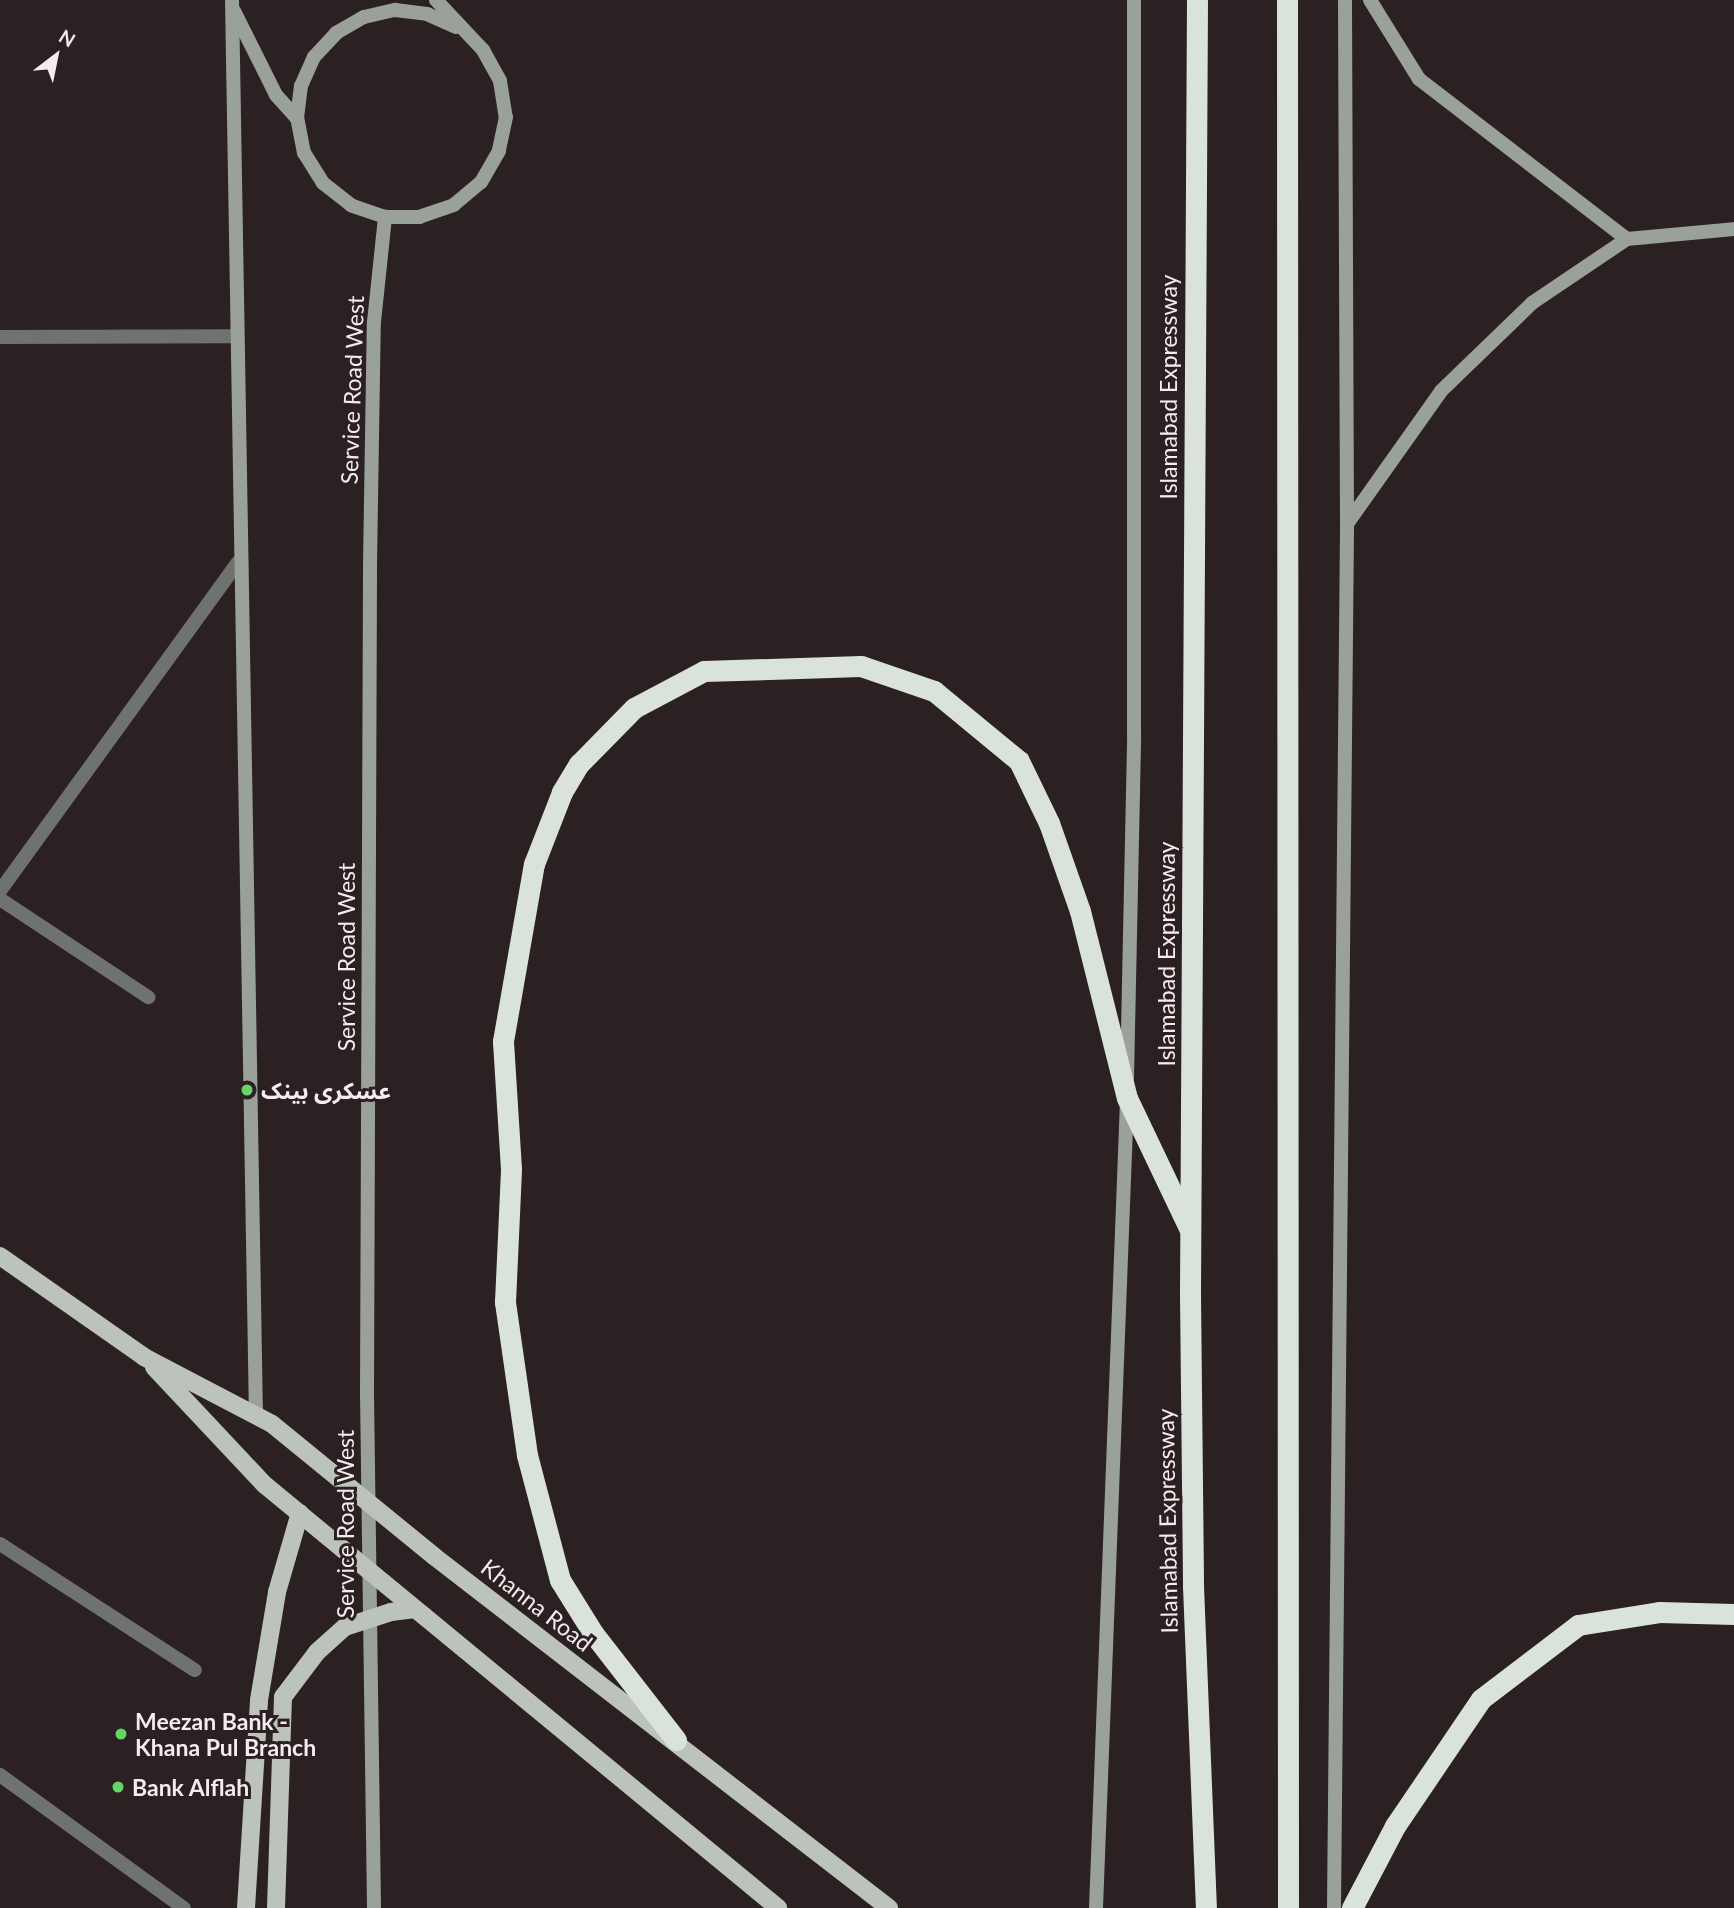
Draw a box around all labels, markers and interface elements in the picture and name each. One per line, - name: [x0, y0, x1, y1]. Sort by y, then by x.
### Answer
- north arrow: [21, 21, 91, 91]
- text: N: [55, 24, 80, 51]
- street label: Islamabad Expressway: [1154, 275, 1182, 499]
- street label: Service Road West: [335, 295, 369, 485]
- street label: Islamabad Expressway: [1152, 842, 1180, 1066]
- street label: Service Road West: [332, 863, 360, 1051]
- place label: عسکری بینک: [261, 1076, 391, 1104]
- marker: عسکری بینک: [239, 1082, 255, 1098]
- street label: Islamabad Expressway: [1151, 1408, 1183, 1634]
- street label: Service Road West: [331, 1430, 359, 1618]
- street label: Khanna Road: [476, 1553, 598, 1657]
- place label: Meezan Bank - Khana Pul Branch: [135, 1707, 316, 1761]
- marker: Meezan Bank - Khana Pul Branch: [113, 1726, 129, 1742]
- place label: Bank Alflah: [132, 1773, 250, 1801]
- marker: Bank Alflah: [110, 1779, 126, 1795]

